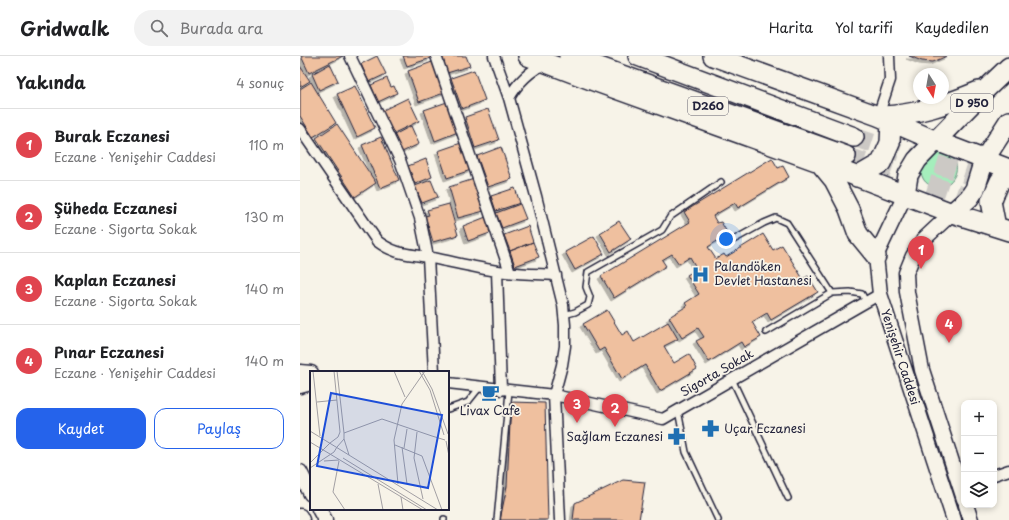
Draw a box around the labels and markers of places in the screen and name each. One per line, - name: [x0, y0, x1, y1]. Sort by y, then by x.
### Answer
- pin: 1: [908, 236, 934, 269]
- place label: Palandöken Devlet Hastanesi: [714, 257, 812, 289]
- hospital icon: Palandöken Devlet Hastanesi: [691, 264, 711, 284]
- pin: 4: [936, 310, 962, 343]
- cafe icon: Livax Cafe: [480, 382, 500, 402]
- pin: 3: [564, 390, 590, 423]
- pin: 2: [602, 394, 628, 427]
- place label: Livax Cafe: [460, 401, 520, 419]
- pharmacy icon: Uçar Eczanesi: [701, 419, 721, 439]
- place label: Uçar Eczanesi: [724, 419, 806, 437]
- place label: Sağlam Eczanesi: [567, 427, 663, 445]
- pharmacy icon: Sağlam Eczanesi: [666, 427, 686, 447]

